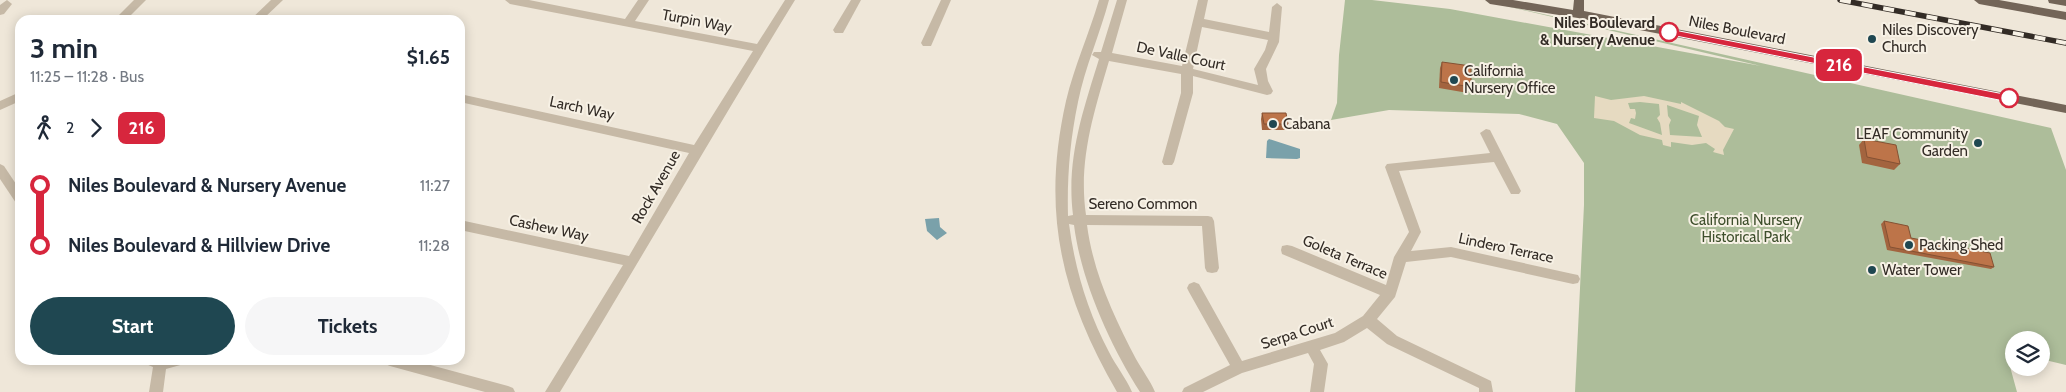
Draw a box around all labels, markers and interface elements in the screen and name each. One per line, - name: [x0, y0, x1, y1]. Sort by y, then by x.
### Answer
- street label: Turpin Way: [661, 5, 734, 37]
- street label: Niles Boulevard: [1687, 12, 1787, 48]
- place label: Niles Boulevard & Nursery Avenue: [1540, 14, 1655, 49]
- place label: Niles Discovery Church: [1882, 21, 1979, 56]
- marker: Niles Boulevard & Nursery Avenue: [1659, 22, 1679, 42]
- text: 3 min: [30, 31, 98, 65]
- marker: Niles Discovery Church: [1866, 33, 1878, 45]
- street label: De Valle Court: [1135, 38, 1227, 74]
- text: $1.65: [407, 46, 450, 69]
- line badge: 216: [1810, 49, 1868, 81]
- text: 216: [1826, 54, 1852, 76]
- place label: California Nursery Office: [1464, 62, 1556, 97]
- text: 11:25 – 11:28 · Bus: [30, 67, 144, 86]
- marker: California Nursery Office: [1448, 74, 1460, 86]
- unlabelled marker: [1999, 88, 2019, 108]
- street label: Larch Way: [548, 92, 616, 124]
- icon: walk: [30, 114, 58, 142]
- icon: forward: [82, 114, 110, 142]
- place label: Cabana: [1283, 115, 1331, 133]
- text: 216: [128, 117, 155, 139]
- text: 2: [66, 118, 74, 137]
- marker: Cabana: [1267, 118, 1279, 130]
- place label: LEAF Community Garden: [1856, 125, 1968, 160]
- marker: LEAF Community Garden: [1972, 137, 1984, 149]
- street label: Rock Avenue: [628, 147, 684, 227]
- text: Niles Boulevard & Nursery Avenue: [68, 174, 346, 197]
- text: 11:27: [420, 176, 450, 195]
- street label: Sereno Common: [1089, 195, 1197, 213]
- street label: Cashew Way: [508, 211, 591, 245]
- park label: California Nursery Historical Park: [1690, 211, 1803, 246]
- street label: Lindero Terrace: [1457, 229, 1555, 267]
- street label: Goleta Terrace: [1300, 231, 1390, 283]
- text: Niles Boulevard & Hillview Drive: [68, 234, 330, 257]
- text: 11:28: [418, 236, 450, 255]
- place label: Packing Shed: [1919, 236, 2003, 254]
- marker: Packing Shed: [1903, 239, 1915, 251]
- place label: Water Tower: [1882, 261, 1962, 279]
- marker: Water Tower: [1866, 264, 1878, 276]
- button: Start: [30, 297, 235, 355]
- button: Tickets: [245, 297, 450, 355]
- street label: Serpa Court: [1259, 313, 1335, 353]
- map controls: [2005, 331, 2050, 376]
- button: layers: [2005, 331, 2050, 376]

